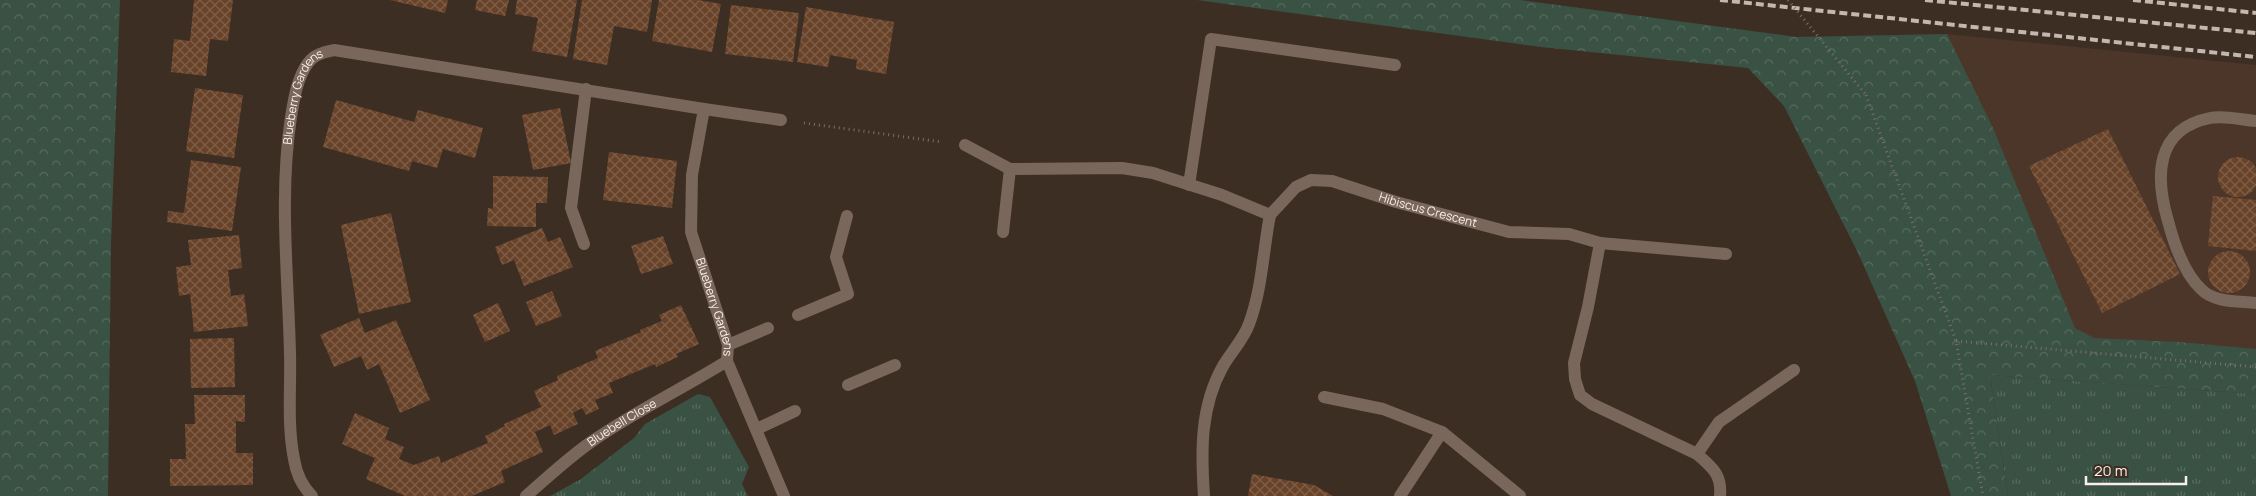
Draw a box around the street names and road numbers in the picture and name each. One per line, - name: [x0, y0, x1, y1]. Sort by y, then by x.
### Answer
- street label: Blueberry Gardens: [279, 45, 325, 145]
- street label: Hibiscus Crescent: [1377, 188, 1479, 231]
- street label: Blueberry Gardens: [692, 255, 737, 357]
- street label: Bluebell Close: [584, 395, 659, 450]

